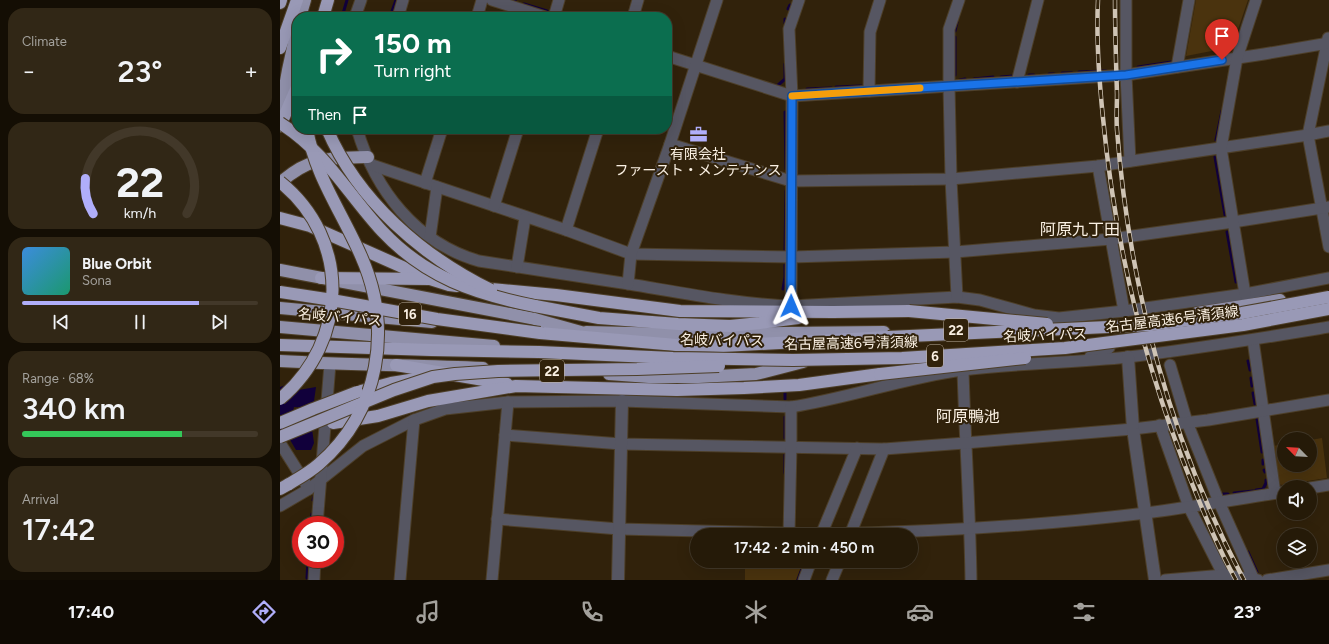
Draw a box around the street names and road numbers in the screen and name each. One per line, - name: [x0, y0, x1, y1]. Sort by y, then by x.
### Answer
- road number: 16: [399, 303, 421, 325]
- street label: 名古屋高速6号清須線: [1105, 303, 1240, 336]
- street label: 名岐バイパス: [298, 305, 382, 330]
- road number: 22: [944, 319, 968, 341]
- street label: 名岐バイパス: [1003, 326, 1087, 345]
- street label: 名岐バイパス: [680, 331, 764, 350]
- street label: 名古屋高速6号清須線: [784, 334, 918, 353]
- road number: 6: [927, 345, 943, 367]
- road number: 22: [540, 360, 564, 382]

